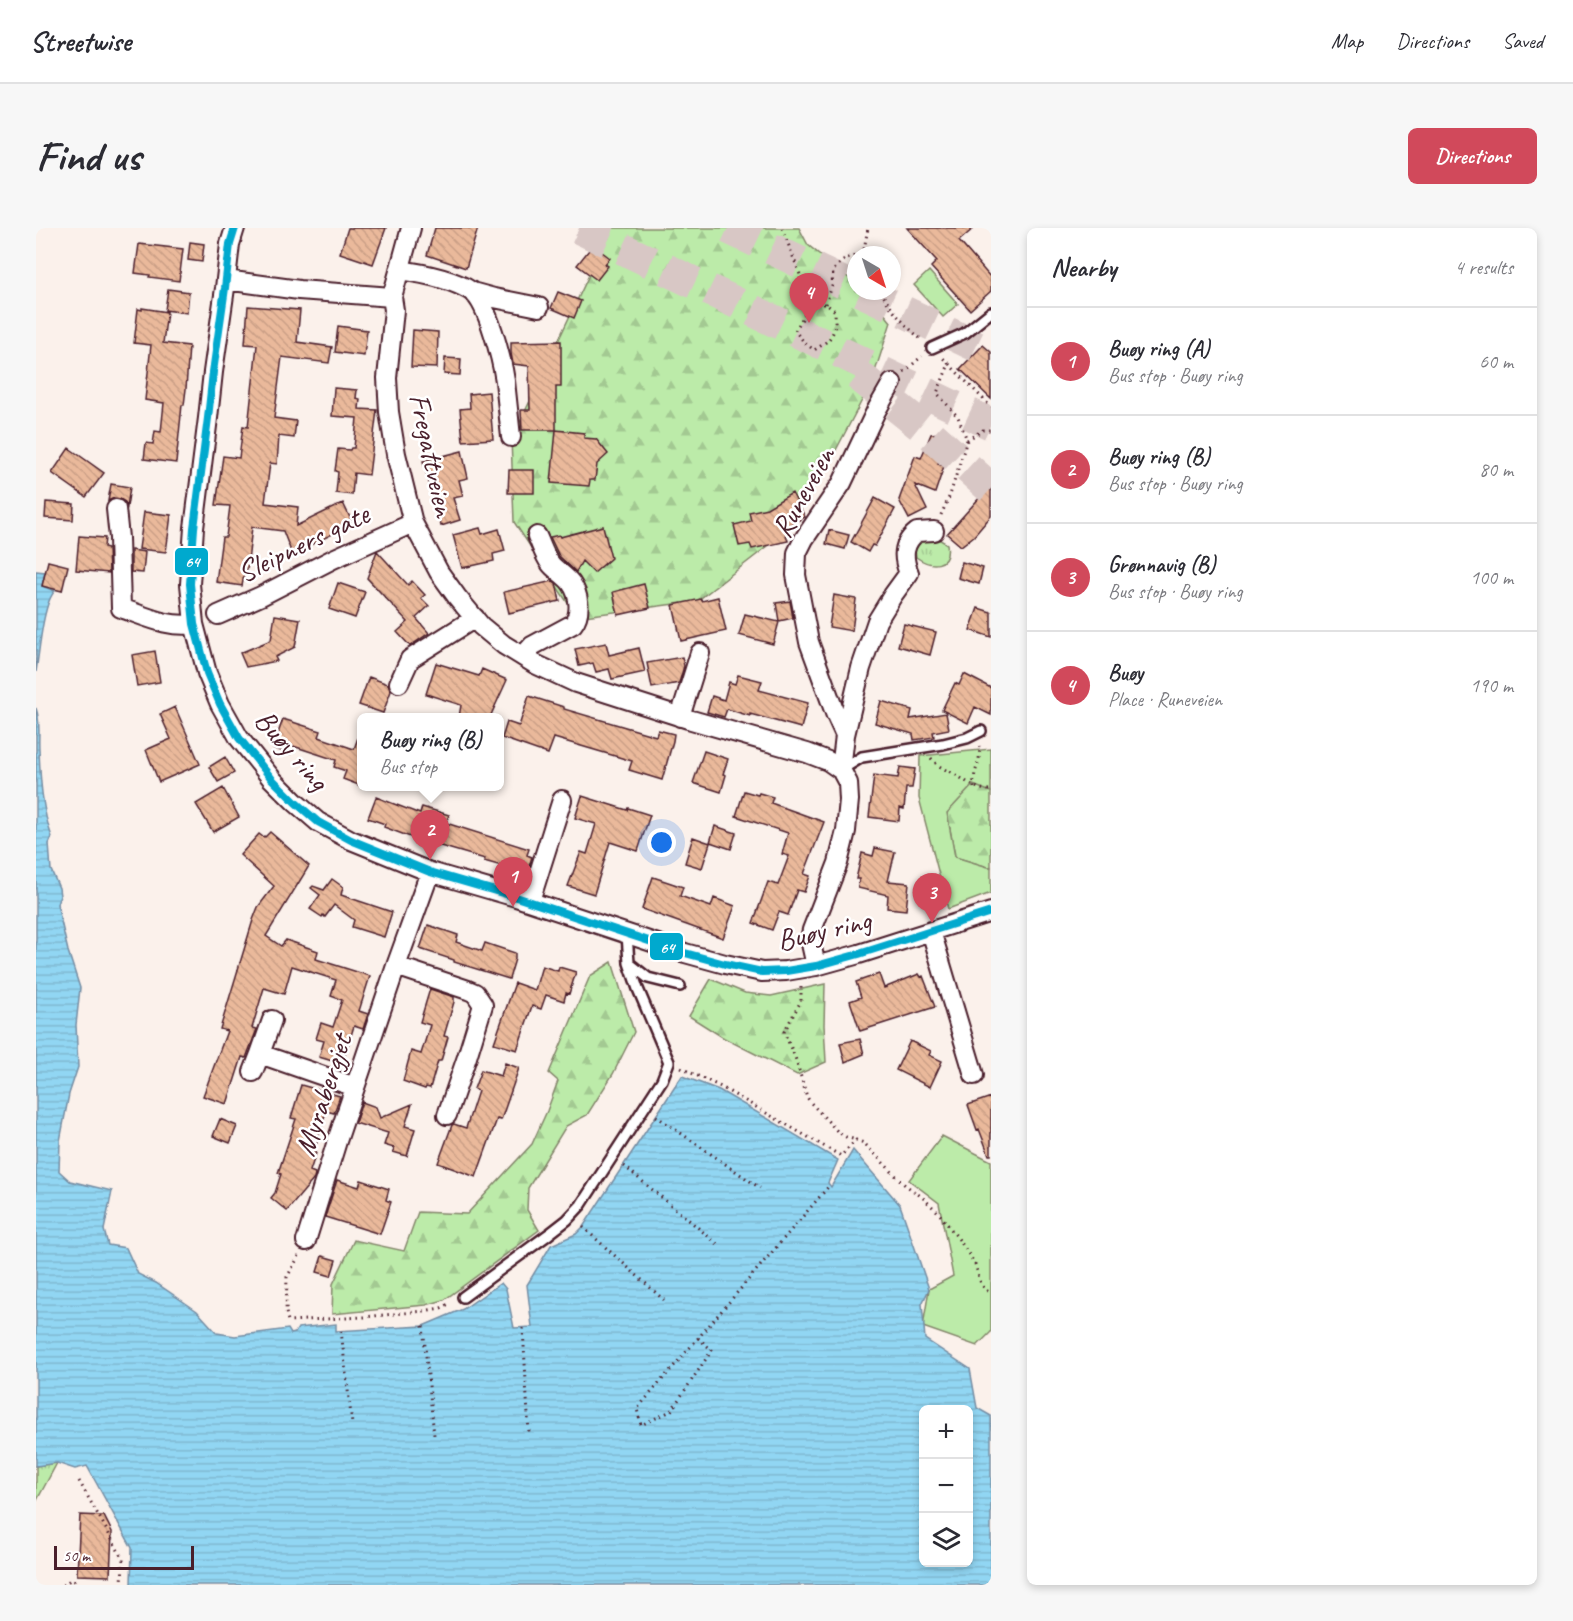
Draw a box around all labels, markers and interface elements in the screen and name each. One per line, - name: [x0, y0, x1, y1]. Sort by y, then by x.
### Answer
- text: Streetwise: [30, 24, 131, 59]
- text: Map: [1331, 28, 1363, 54]
- text: Directions: [1396, 28, 1469, 54]
- text: Saved: [1502, 28, 1543, 54]
- button: Directions: [1408, 128, 1537, 184]
- text: Find us: [36, 130, 141, 183]
- north arrow: [847, 246, 901, 300]
- text: Nearby: [1051, 251, 1116, 284]
- text: 4 results: [1454, 255, 1513, 280]
- pin: 4: [790, 274, 828, 323]
- text: Buøy ring (A): [1108, 335, 1210, 363]
- text: 1: [1066, 349, 1075, 374]
- text: 60 m: [1479, 349, 1513, 374]
- text: Bus stop · Buøy ring: [1108, 363, 1243, 388]
- street label: Fregattveien: [400, 390, 464, 522]
- street label: Runeveien: [763, 439, 844, 544]
- text: Buøy ring (B): [1108, 443, 1210, 471]
- text: 2: [1066, 457, 1075, 482]
- text: 80 m: [1479, 457, 1513, 482]
- text: Bus stop · Buøy ring: [1108, 471, 1243, 496]
- street label: Sleipners gate: [231, 494, 377, 591]
- line badge: 64: [174, 547, 209, 576]
- text: Grønnavig (B): [1108, 551, 1216, 579]
- text: 64: [185, 552, 201, 572]
- text: 3: [1066, 565, 1075, 590]
- text: 100 m: [1470, 565, 1513, 590]
- text: Bus stop · Buøy ring: [1108, 579, 1243, 604]
- text: Buøy: [1108, 659, 1143, 687]
- text: 4: [1066, 673, 1075, 698]
- text: 190 m: [1470, 673, 1513, 698]
- text: Place · Runeveien: [1108, 687, 1222, 712]
- street label: Buøy ring: [246, 702, 338, 799]
- popup: [357, 713, 504, 791]
- text: Buøy ring (B): [380, 726, 481, 754]
- text: Bus stop: [380, 754, 437, 779]
- pin: 2: [410, 810, 450, 860]
- your location: [647, 828, 676, 857]
- pin: 1: [494, 858, 532, 907]
- pin: 3: [912, 874, 952, 923]
- street label: Buøy ring: [773, 900, 876, 959]
- line badge: 64: [649, 932, 684, 961]
- text: 64: [660, 938, 676, 958]
- street label: Myrabergjet: [286, 1027, 361, 1161]
- map controls: [919, 1405, 973, 1567]
- button: +: [919, 1405, 973, 1459]
- button: −: [919, 1459, 973, 1513]
- button: layers: [919, 1513, 973, 1567]
- scale bar: [54, 1543, 194, 1570]
- text: 50 m: [63, 1546, 90, 1566]

